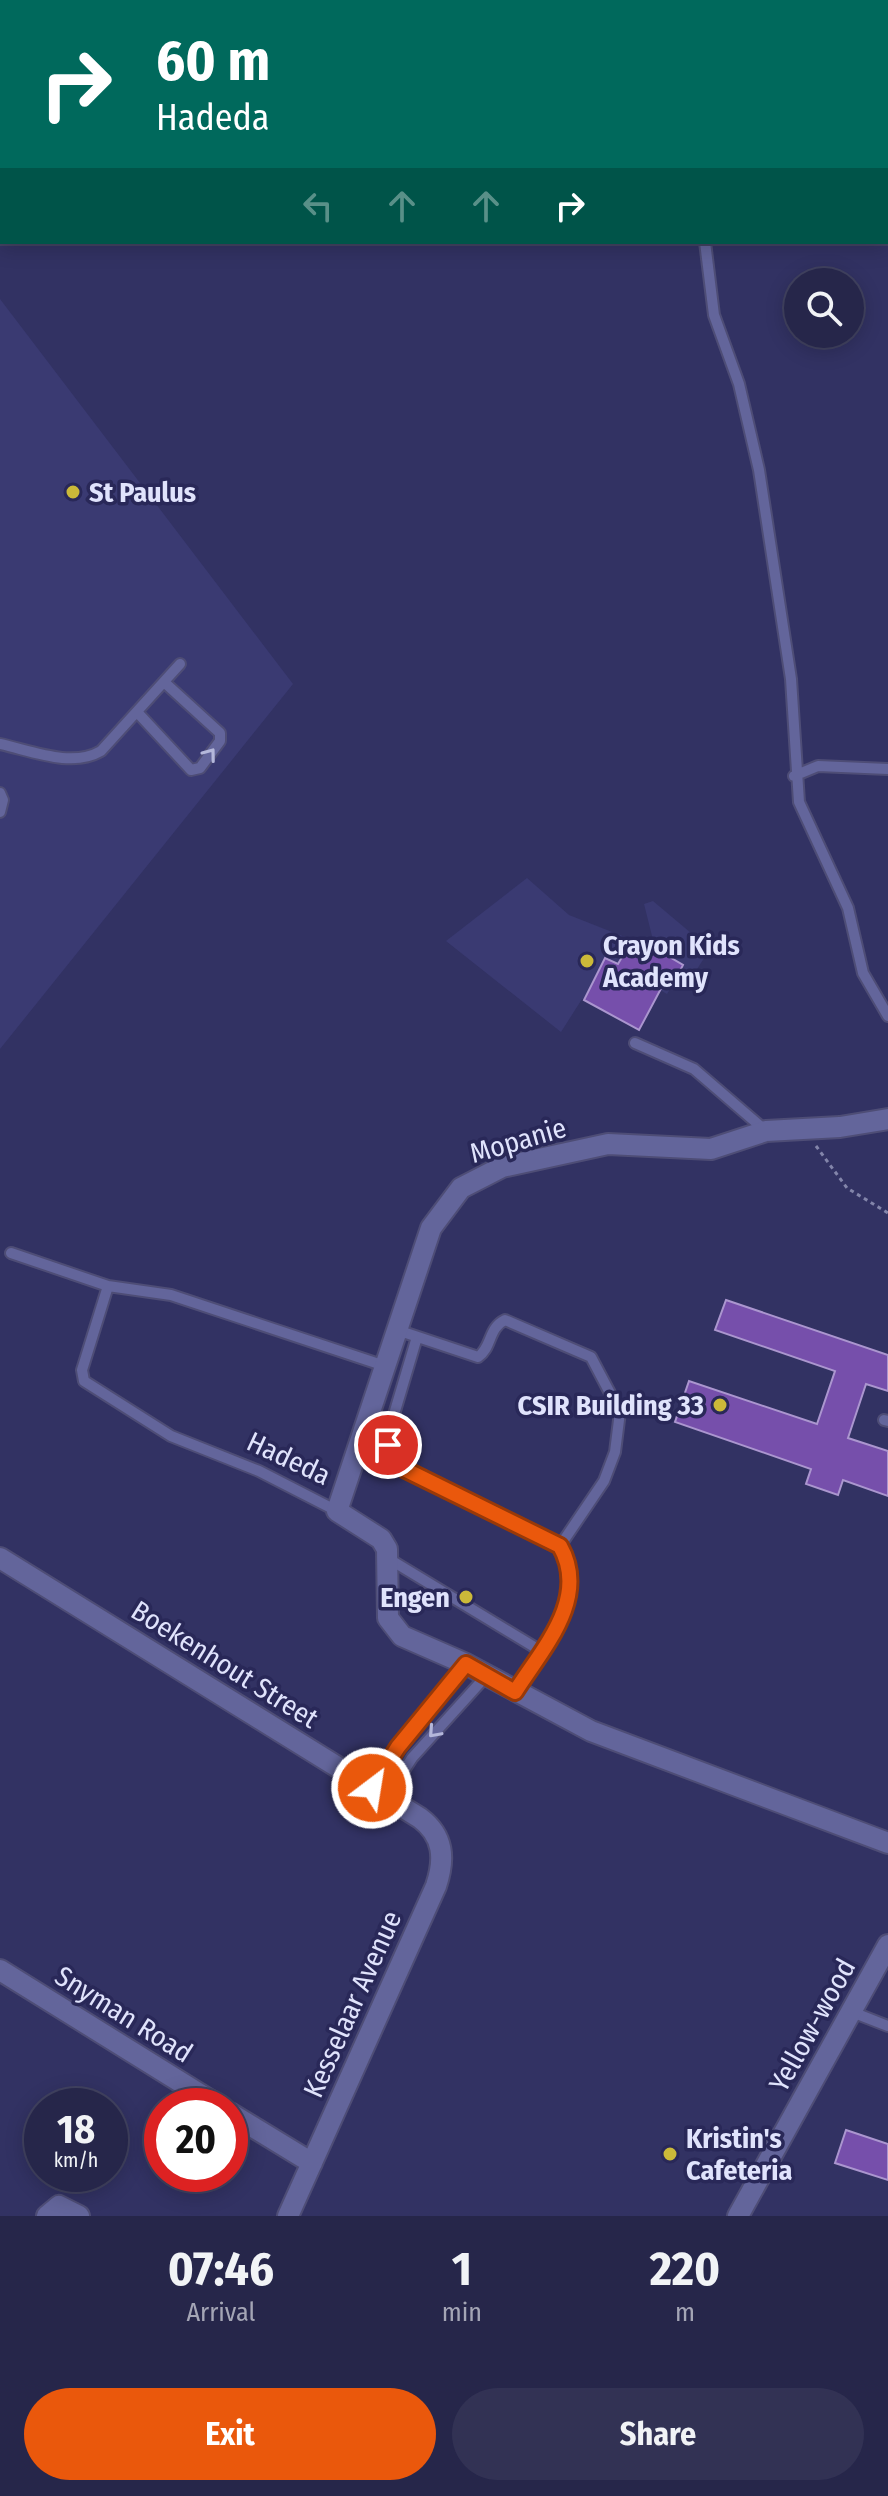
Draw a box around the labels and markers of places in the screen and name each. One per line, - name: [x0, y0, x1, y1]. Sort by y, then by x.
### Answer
- place label: St Paulus: [89, 476, 196, 509]
- marker: St Paulus: [64, 483, 82, 501]
- place label: Crayon Kids Academy: [602, 929, 740, 994]
- marker: Crayon Kids Academy: [578, 952, 596, 970]
- place label: CSIR Building 33: [517, 1389, 704, 1422]
- marker: CSIR Building 33: [711, 1396, 729, 1414]
- pin: [354, 1411, 422, 1479]
- place label: Engen: [380, 1581, 450, 1614]
- marker: Engen: [457, 1588, 475, 1606]
- place label: Kristin's Cafeteria: [686, 2122, 792, 2187]
- marker: Kristin's Cafeteria: [661, 2145, 679, 2163]

